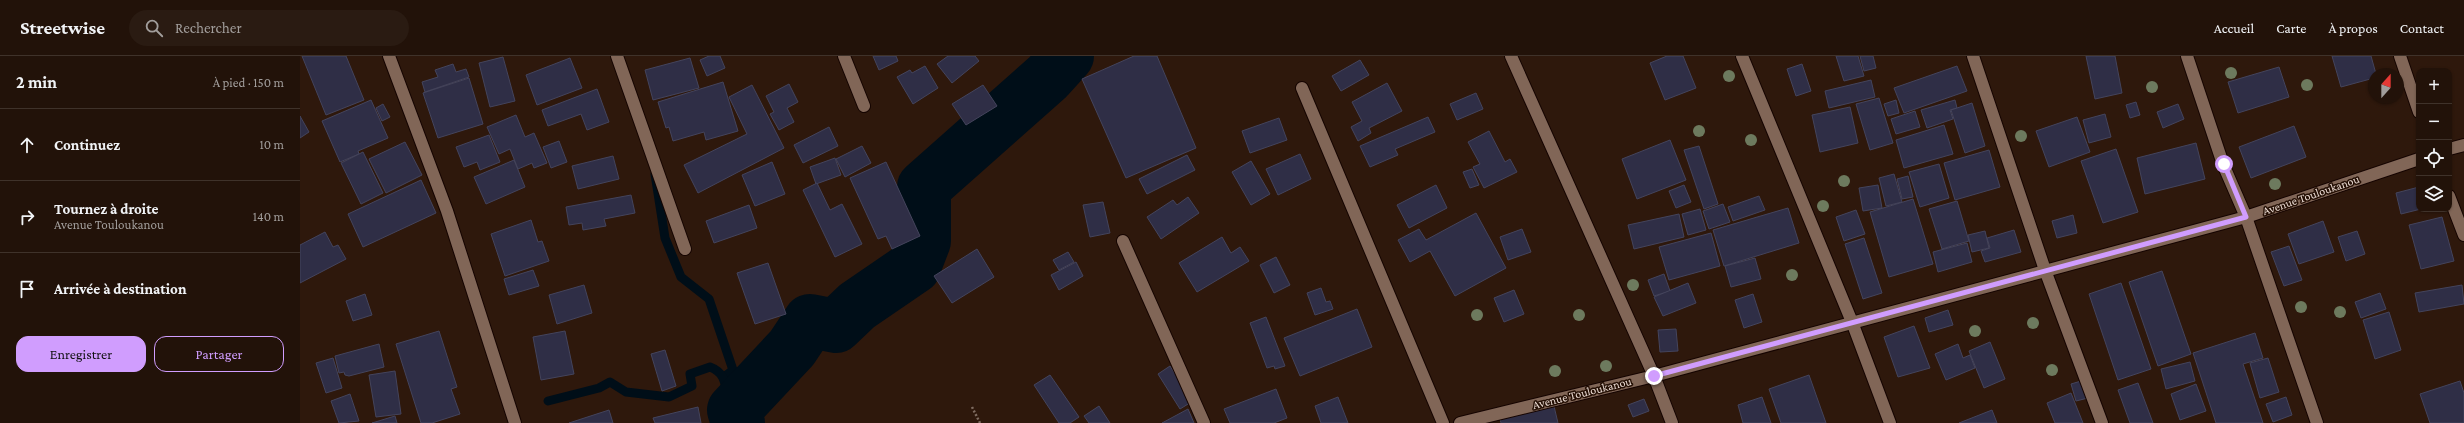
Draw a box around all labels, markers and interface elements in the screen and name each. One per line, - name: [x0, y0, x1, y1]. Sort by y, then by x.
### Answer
- search box: [129, 10, 409, 46]
- text: Streetwise: [20, 17, 105, 38]
- icon: search: [143, 17, 165, 39]
- text: Rechercher: [175, 20, 242, 36]
- text: Accueil: [2214, 20, 2254, 36]
- text: Carte: [2276, 20, 2307, 36]
- text: À propos: [2329, 20, 2378, 36]
- text: Contact: [2400, 20, 2444, 36]
- north arrow: [2368, 68, 2404, 104]
- map controls: [2416, 68, 2452, 212]
- button: +: [2416, 68, 2452, 104]
- text: 2 min: [16, 73, 57, 92]
- text: À pied · 150 m: [213, 75, 284, 90]
- button: −: [2416, 104, 2452, 140]
- icon: ahead: [16, 134, 38, 156]
- text: Continuez: [54, 137, 120, 153]
- text: 10 m: [259, 137, 284, 152]
- button: locate: [2416, 140, 2452, 176]
- route start: [2215, 155, 2233, 173]
- street label: Avenue Touloukanou: [2261, 172, 2362, 218]
- button: layers: [2416, 176, 2452, 212]
- text: Tournez à droite: [54, 201, 158, 217]
- icon: right: [16, 206, 38, 228]
- text: 140 m: [253, 209, 284, 224]
- text: Avenue Touloukanou: [54, 217, 164, 232]
- icon: arrive: [16, 278, 38, 300]
- text: Arrivée à destination: [54, 281, 187, 297]
- button: Enregistrer: [16, 336, 146, 372]
- button: Partager: [154, 336, 284, 372]
- route end: [1645, 367, 1663, 385]
- street label: Avenue Touloukanou: [1531, 374, 1634, 412]

